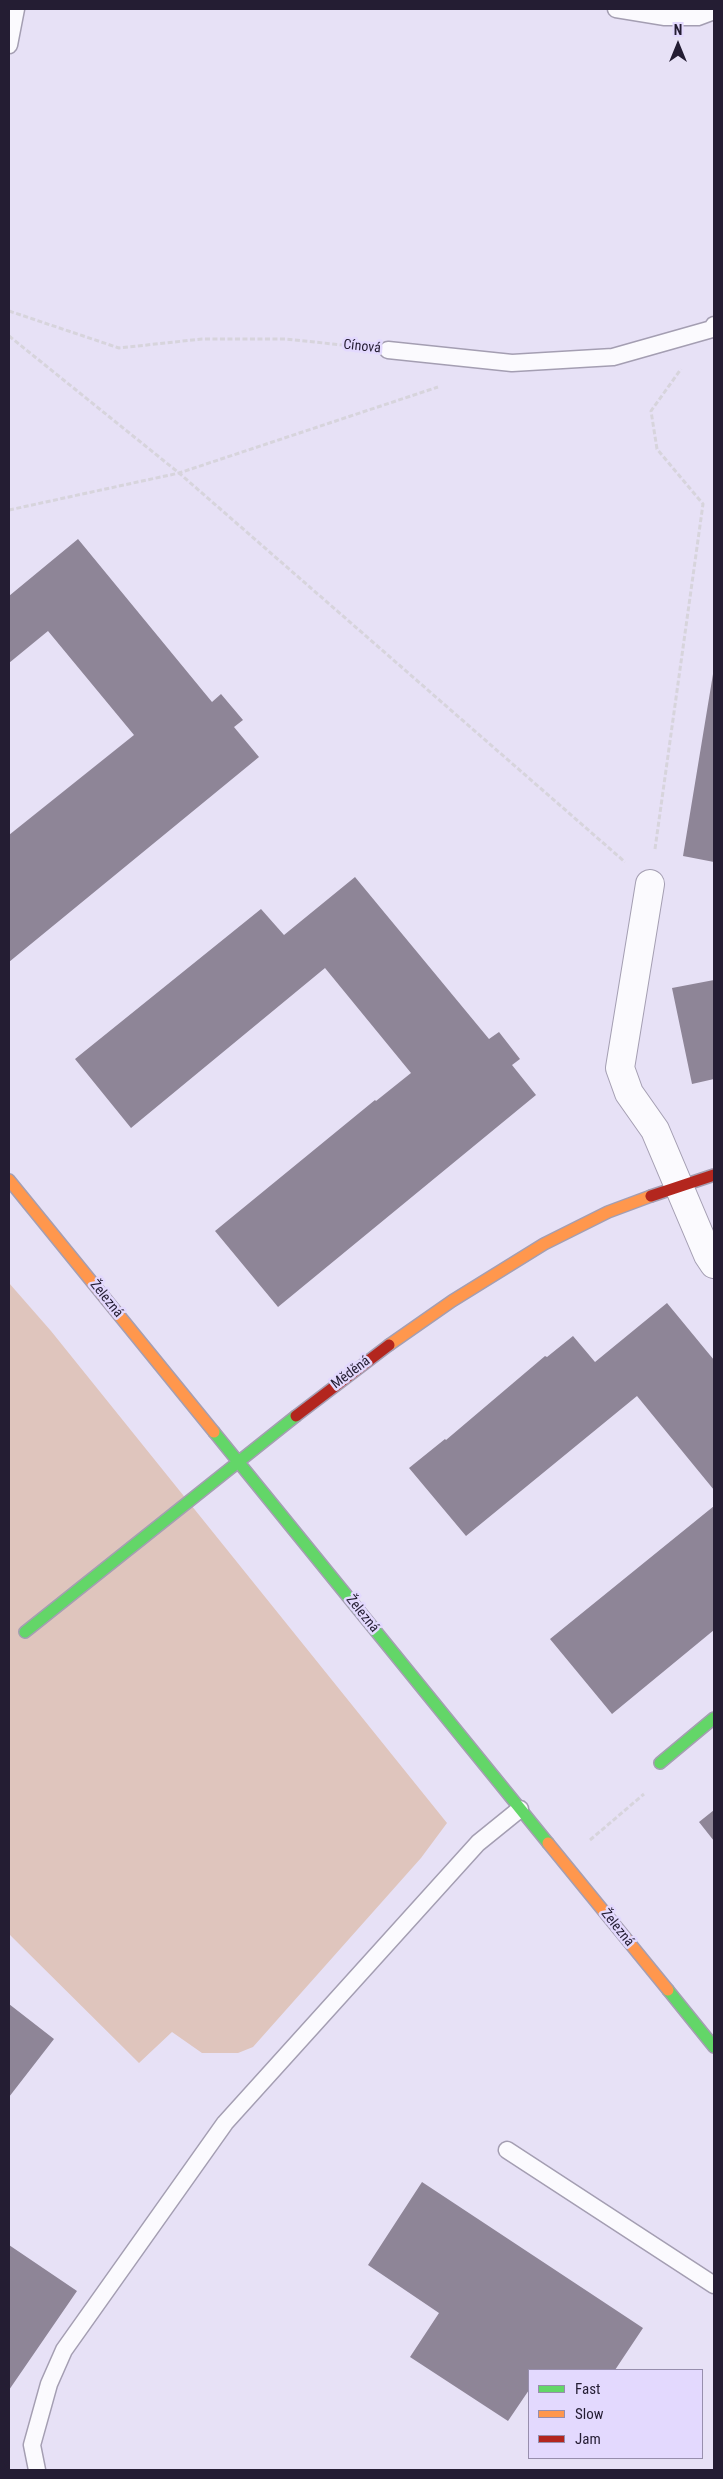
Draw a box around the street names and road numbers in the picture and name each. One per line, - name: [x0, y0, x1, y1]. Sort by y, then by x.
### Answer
- street label: Cínová: [342, 337, 382, 357]
- street label: Železná: [86, 1277, 126, 1321]
- street label: Měděná: [328, 1353, 374, 1393]
- street label: Železná: [342, 1592, 382, 1636]
- street label: Železná: [597, 1906, 637, 1950]

